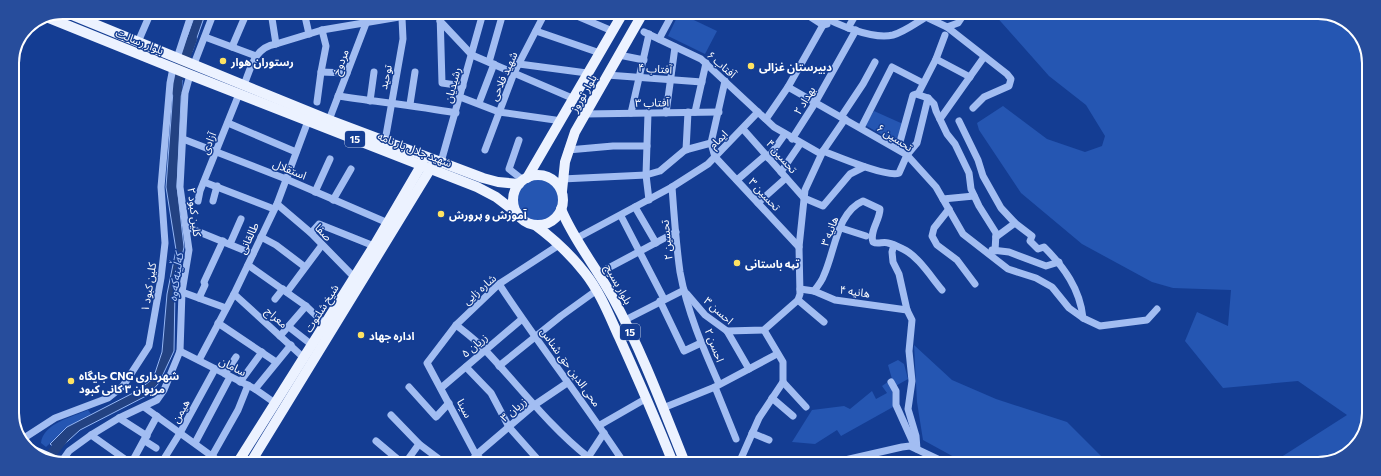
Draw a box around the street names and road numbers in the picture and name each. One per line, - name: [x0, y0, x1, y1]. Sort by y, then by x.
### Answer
- street label: بلوار رسالت: [114, 25, 166, 57]
- street label: مردوخ: [329, 47, 353, 78]
- street label: آفتاب ۶: [704, 48, 740, 82]
- street label: شهید فلاحی: [486, 49, 521, 103]
- street label: آفتاب ۴: [637, 60, 673, 77]
- street label: توحید: [376, 63, 395, 91]
- street label: رشیدیان: [441, 66, 464, 104]
- street label: بلوار نوروز: [567, 72, 600, 116]
- street label: بهداد ۲: [790, 84, 819, 117]
- street label: آفتاب ۳: [635, 95, 670, 110]
- street label: تحسین ۶: [874, 121, 915, 154]
- street label: ایمام: [706, 127, 731, 152]
- street label: آزادی: [198, 129, 219, 156]
- street label: شهید جلال بار نامه: [376, 129, 454, 170]
- road number: 15: [345, 131, 365, 147]
- street label: تحسین ۴: [763, 137, 800, 176]
- street label: استقلال: [271, 156, 309, 182]
- street label: تحسین ۳: [746, 175, 783, 214]
- street label: کلین کبود ۲: [185, 187, 205, 238]
- street label: هانیه ۳: [817, 215, 841, 248]
- street label: تحسین ۲: [657, 219, 676, 261]
- street label: طالقانی: [235, 220, 262, 256]
- street label: صفا: [313, 221, 335, 243]
- street label: کلین کبود ۱: [138, 261, 159, 312]
- street label: بلوار بسیج: [601, 262, 635, 307]
- street label: شاره زایی: [460, 271, 499, 308]
- street label: شیخ شلتوت: [301, 281, 343, 335]
- street label: هانیه ۴: [839, 282, 871, 301]
- street label: احسن ۳: [701, 293, 736, 327]
- street label: معراج: [262, 304, 291, 332]
- road number: 15: [620, 324, 640, 340]
- street label: محی الدین حق شناس: [537, 325, 604, 410]
- street label: احسن ۲: [702, 326, 727, 364]
- street label: زریان ۵: [458, 330, 490, 361]
- street label: سامان: [217, 354, 249, 379]
- street label: زریان ۳: [497, 394, 529, 425]
- street label: سینا: [454, 396, 476, 421]
- street label: هیمن: [168, 397, 193, 426]

